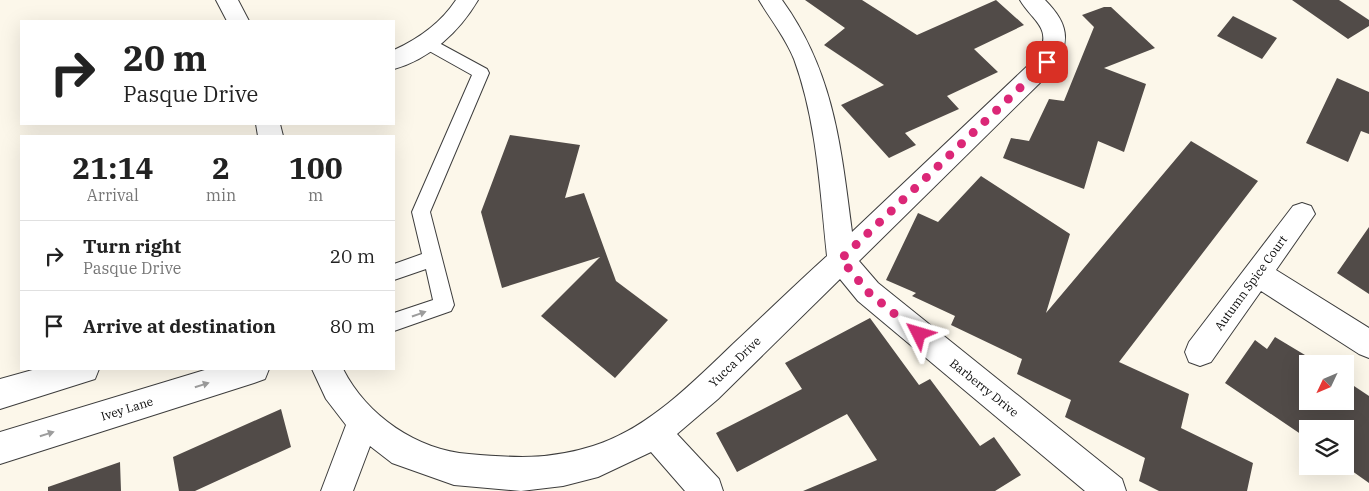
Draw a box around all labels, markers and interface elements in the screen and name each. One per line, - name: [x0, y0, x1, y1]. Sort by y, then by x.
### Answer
- text: 20 m: [123, 35, 207, 81]
- icon: right: [40, 40, 105, 105]
- pin: [1026, 41, 1068, 83]
- icon: arrive: [1033, 48, 1061, 76]
- text: Pasque Drive: [123, 79, 258, 108]
- text: 21:14: [72, 148, 153, 187]
- text: 2: [212, 148, 230, 187]
- text: 100: [289, 148, 343, 187]
- text: Arrival: [87, 185, 139, 205]
- text: min: [206, 185, 236, 205]
- text: m: [308, 185, 323, 205]
- street label: Autumn Spice Court: [1211, 232, 1290, 333]
- text: Turn right: [83, 234, 181, 258]
- icon: right: [40, 242, 68, 270]
- text: 20 m: [330, 244, 375, 268]
- text: Pasque Drive: [83, 258, 181, 278]
- position arrow: [892, 307, 944, 359]
- one-way arrow: [412, 310, 427, 318]
- icon: arrive: [40, 312, 68, 340]
- text: Arrive at destination: [83, 314, 276, 338]
- text: 80 m: [330, 314, 375, 338]
- street label: Yucca Drive: [706, 333, 764, 390]
- street label: Barberry Drive: [947, 355, 1022, 420]
- north arrow: [1299, 355, 1354, 410]
- map controls: [1299, 355, 1354, 475]
- one-way arrow: [194, 381, 209, 388]
- street label: Ivey Lane: [99, 393, 155, 424]
- button: layers: [1299, 420, 1354, 475]
- one-way arrow: [39, 429, 54, 437]

